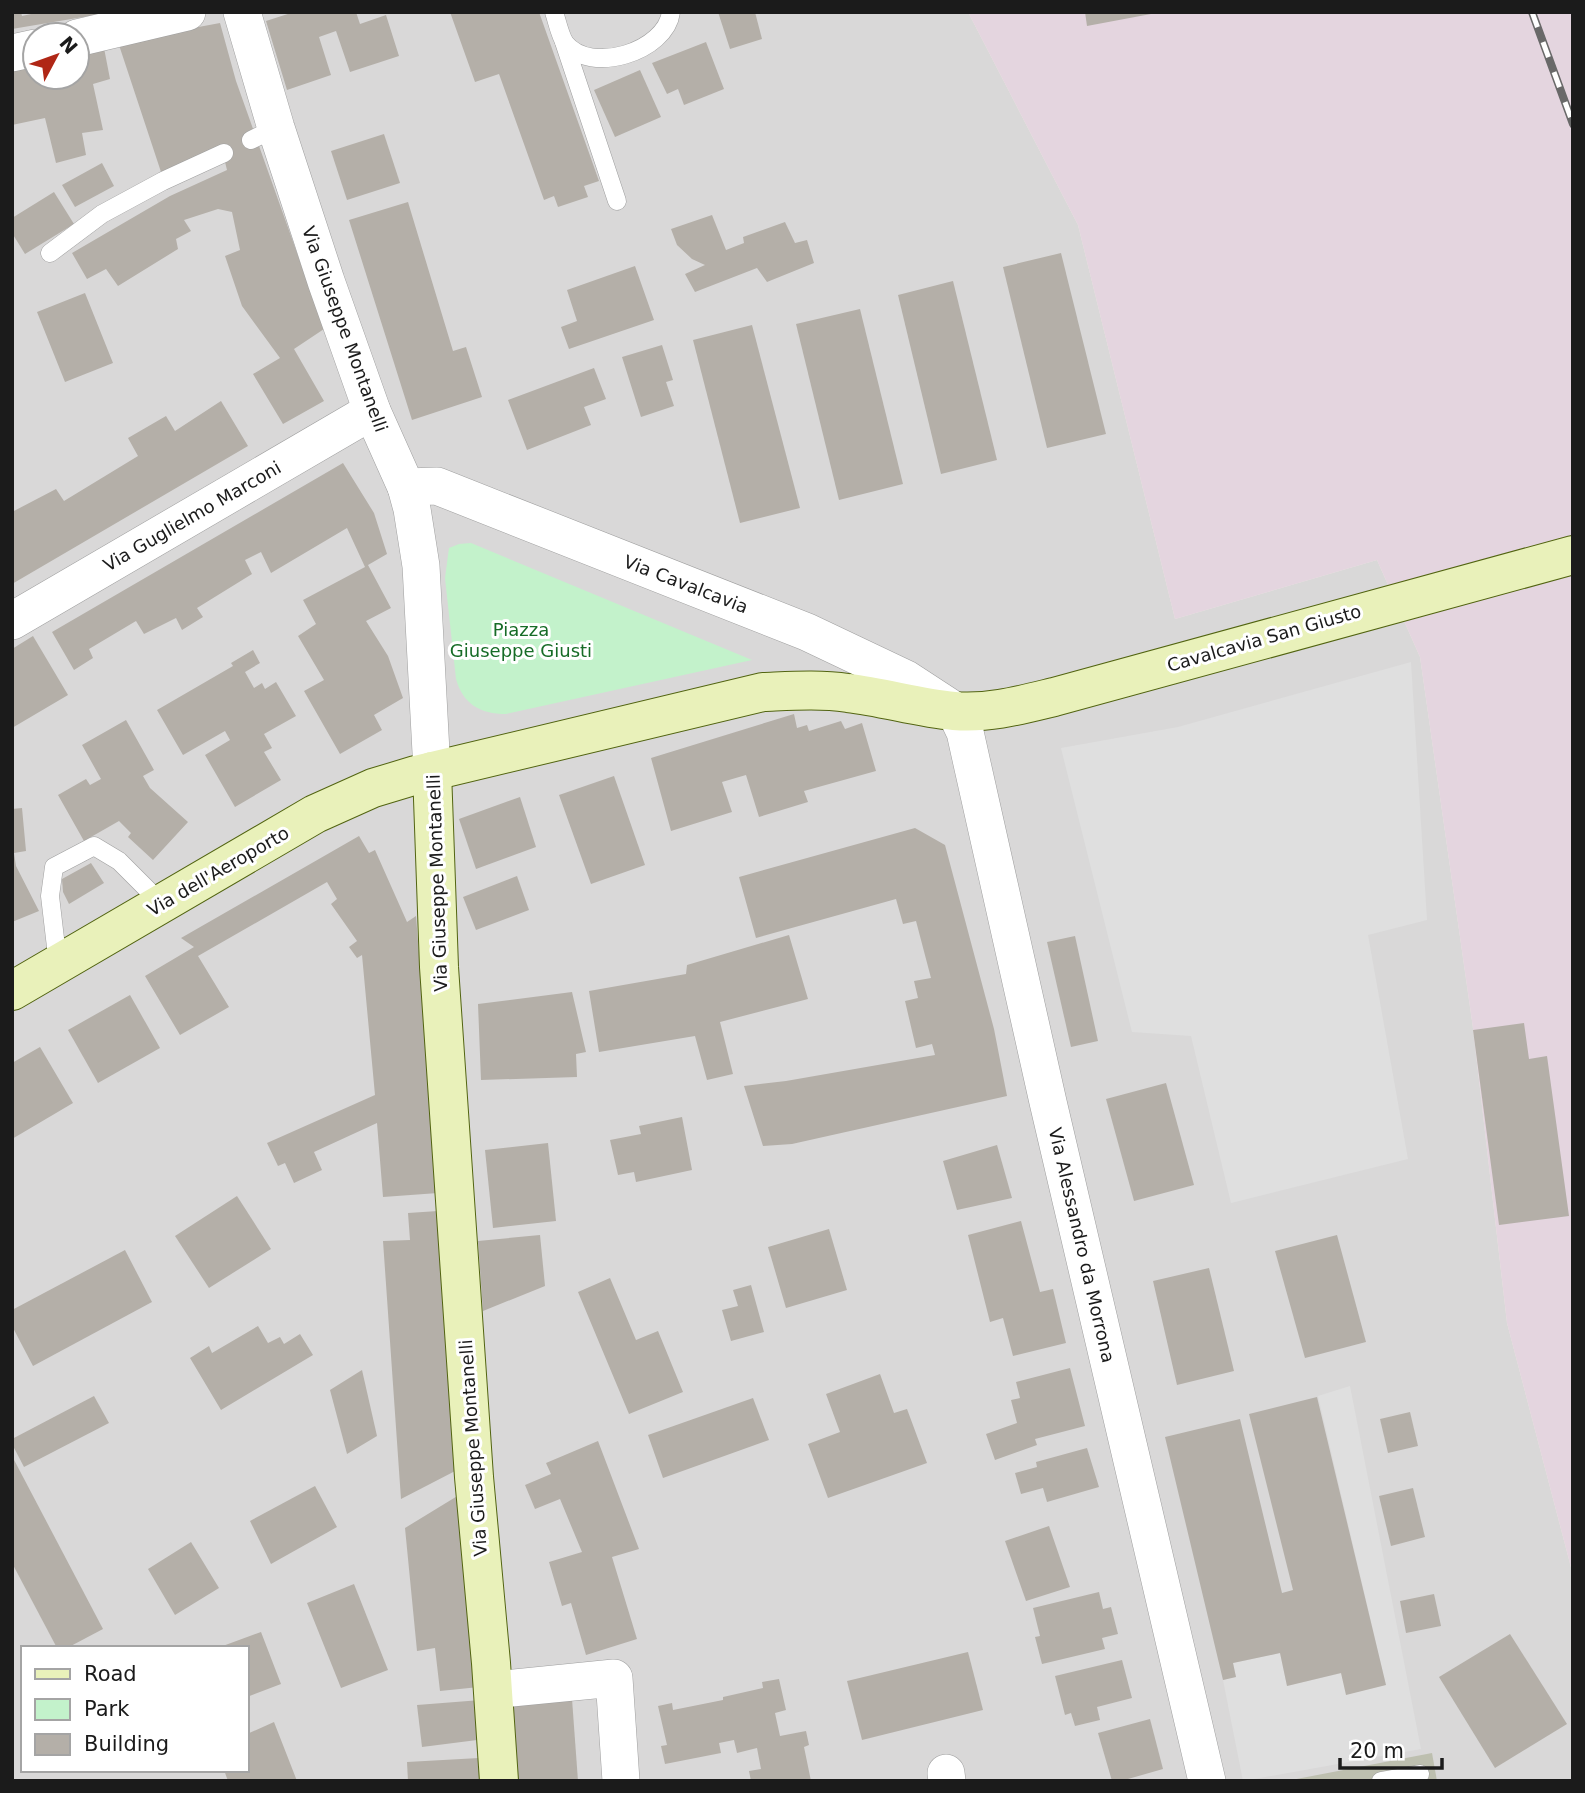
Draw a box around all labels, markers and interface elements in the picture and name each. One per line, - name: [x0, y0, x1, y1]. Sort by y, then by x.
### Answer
- north arrow: [21, 21, 91, 91]
- text: N: [55, 32, 82, 58]
- street label: Via Giuseppe Montanelli: [298, 223, 392, 435]
- street label: Via Guglielmo Marconi: [99, 456, 285, 576]
- street label: Via Cavalcavia: [621, 551, 751, 617]
- street label: Cavalcavia San Giusto: [1164, 600, 1364, 676]
- park label: Piazza Giuseppe Giusti: [450, 619, 592, 661]
- street label: Via Giuseppe Montanelli: [423, 774, 451, 992]
- street label: Via dell'Aeroporto: [143, 822, 293, 920]
- street label: Via Alessandro da Morrona: [1045, 1125, 1119, 1365]
- street label: Via Giuseppe Montanelli: [455, 1339, 491, 1557]
- legend: [21, 1646, 248, 1772]
- text: Road: [84, 1662, 137, 1686]
- text: Park: [84, 1697, 130, 1721]
- scale bar: [1340, 1727, 1442, 1771]
- text: Building: [84, 1732, 169, 1756]
- text: 20 m: [1350, 1739, 1404, 1763]

